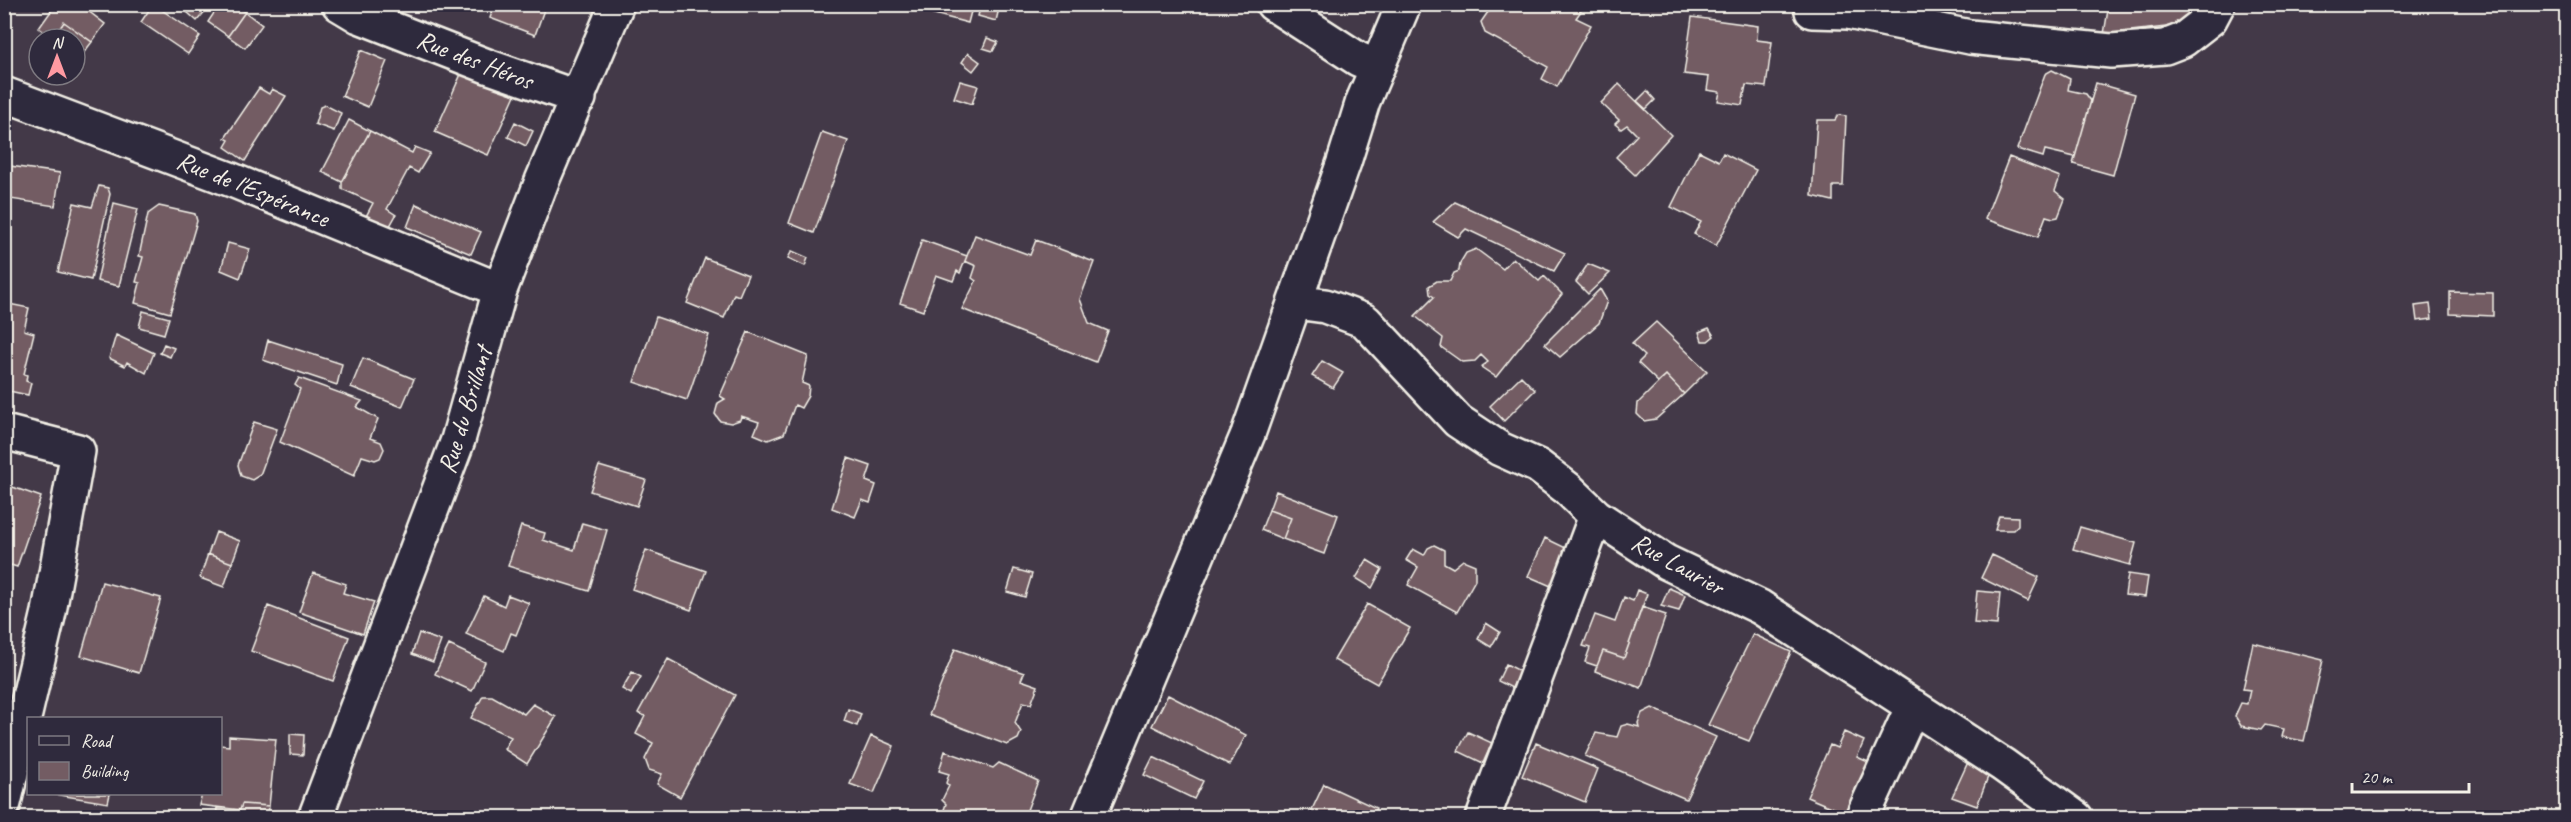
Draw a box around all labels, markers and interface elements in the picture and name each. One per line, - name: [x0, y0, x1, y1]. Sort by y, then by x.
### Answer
- street label: Rue des Héros: [412, 23, 540, 98]
- north arrow: [27, 27, 87, 87]
- text: N: [52, 33, 65, 53]
- street label: Rue de l'Espérance: [172, 143, 335, 235]
- street label: Rue du Brillant: [430, 339, 501, 477]
- street label: Rue Laurier: [1626, 525, 1732, 604]
- legend: [27, 717, 222, 795]
- text: Road: [81, 730, 114, 752]
- scale bar: [2352, 756, 2469, 794]
- text: Building: [81, 760, 130, 782]
- text: 20 m: [2361, 766, 2394, 788]

